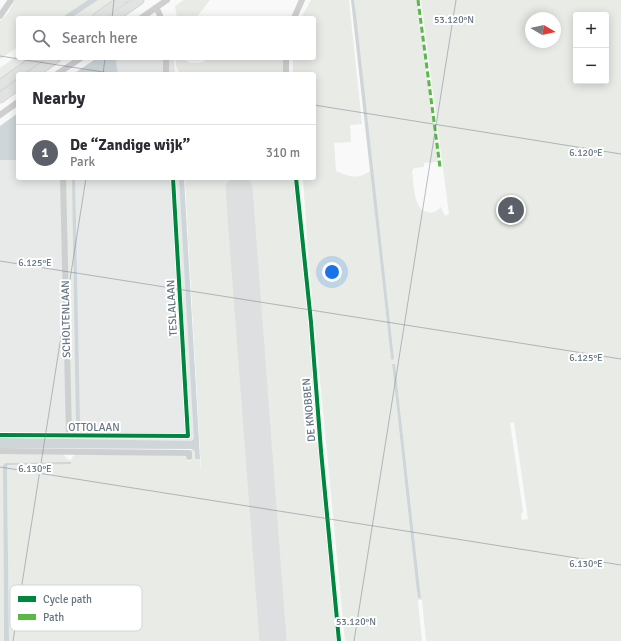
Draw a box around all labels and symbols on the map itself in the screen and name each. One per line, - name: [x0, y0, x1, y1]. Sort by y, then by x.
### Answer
- north arrow: [525, 12, 561, 48]
- text: 53.120°N: [434, 14, 474, 26]
- text: 6.120°E: [569, 147, 603, 159]
- pin: 1: [498, 195, 524, 225]
- text: 6.125°E: [18, 257, 52, 269]
- your location: [322, 262, 342, 282]
- street label: TESLALAAN: [164, 279, 180, 337]
- street label: SCHOLTENLAAN: [59, 280, 73, 358]
- text: 6.125°E: [569, 352, 603, 364]
- street label: DE KNOBBEN: [300, 378, 318, 442]
- street label: OTTOLAAN: [68, 421, 120, 434]
- text: 6.130°E: [18, 463, 52, 475]
- text: 6.130°E: [569, 558, 603, 570]
- legend: [10, 585, 142, 631]
- text: Cycle path: [43, 593, 92, 606]
- text: Path: [43, 611, 64, 624]
- text: 53.120°N: [336, 616, 376, 628]

